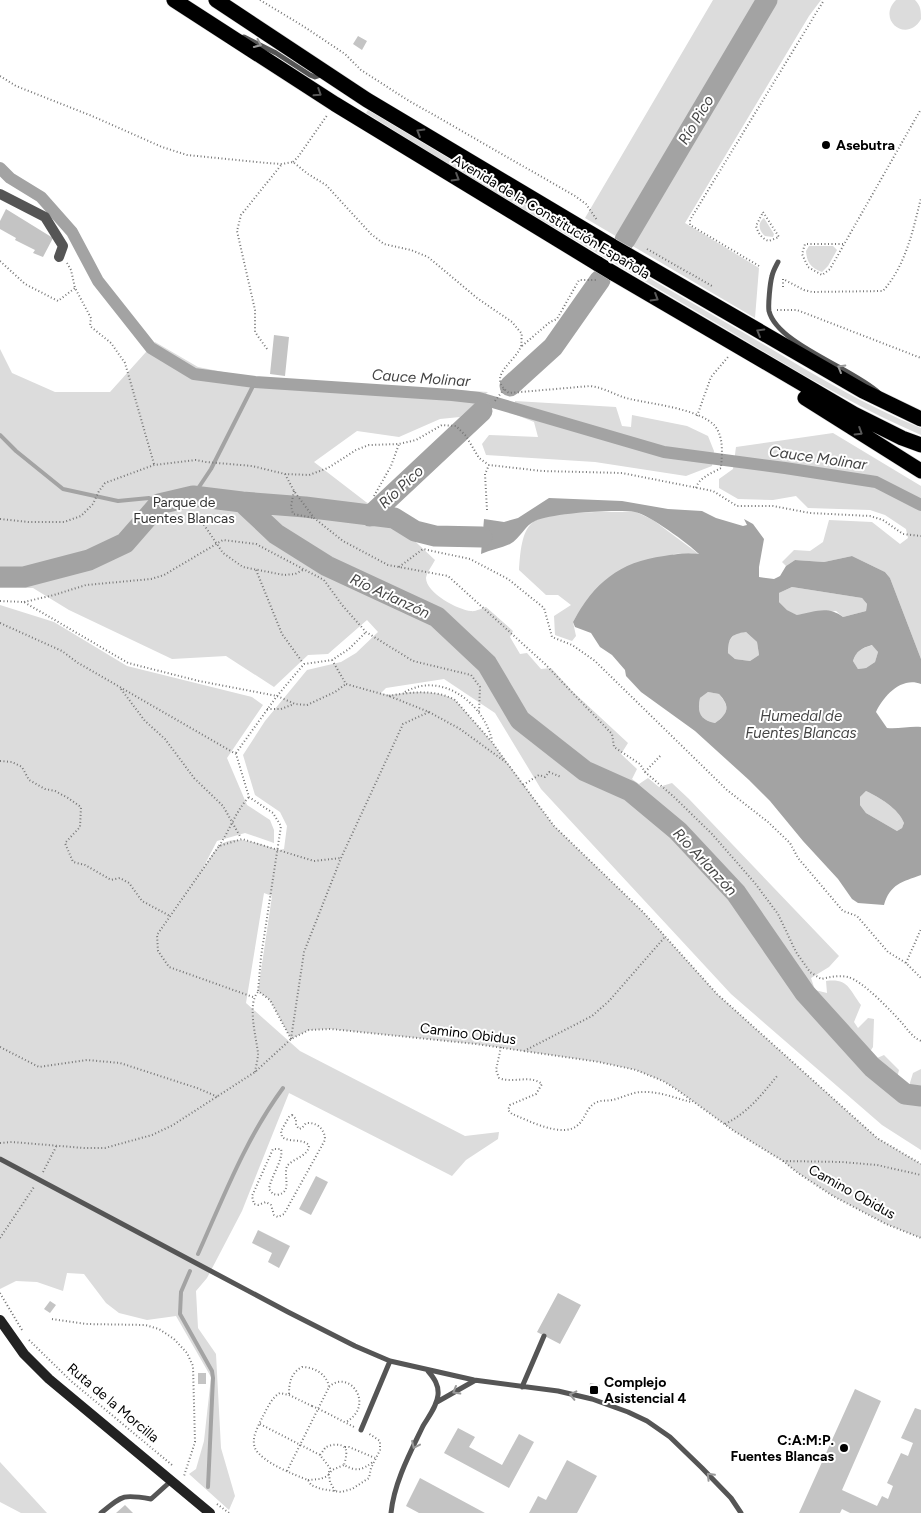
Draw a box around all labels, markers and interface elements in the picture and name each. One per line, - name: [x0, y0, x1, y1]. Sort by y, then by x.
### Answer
- one-way arrow: [253, 37, 262, 48]
- one-way arrow: [312, 87, 321, 96]
- water label: Río Pico: [674, 92, 718, 148]
- one-way arrow: [416, 129, 425, 139]
- place label: Asebutra: [836, 137, 895, 154]
- marker: Asebutra: [820, 139, 832, 151]
- street label: Avenida de la Constitución Española: [449, 151, 653, 283]
- one-way arrow: [450, 172, 459, 182]
- one-way arrow: [650, 291, 659, 301]
- one-way arrow: [756, 328, 765, 338]
- one-way arrow: [837, 364, 846, 374]
- water label: Cauce Molinar: [371, 366, 472, 390]
- one-way arrow: [854, 426, 863, 435]
- water label: Cauce Molinar: [768, 442, 869, 474]
- water label: Río Pico: [375, 462, 427, 512]
- park label: Parque de Fuentes Blancas: [133, 494, 235, 527]
- water label: Río Arlanzón: [347, 570, 433, 622]
- water label: Humedal de Fuentes Blancas: [745, 707, 857, 742]
- water label: Río Arlanzón: [669, 825, 741, 899]
- street label: Camino Obidus: [419, 1020, 517, 1048]
- street label: Camino Obidus: [806, 1161, 898, 1223]
- street label: Ruta de la Morcilla: [64, 1360, 162, 1446]
- place label: Complejo Asistencial 4: [604, 1374, 686, 1407]
- marker: Complejo Asistencial 4: [588, 1384, 600, 1396]
- one-way arrow: [452, 1385, 461, 1395]
- one-way arrow: [568, 1390, 577, 1401]
- place label: C:A:M:P. Fuentes Blancas: [731, 1432, 834, 1465]
- one-way arrow: [411, 1440, 421, 1449]
- marker: C:A:M:P. Fuentes Blancas: [838, 1442, 850, 1454]
- one-way arrow: [707, 1472, 716, 1481]

